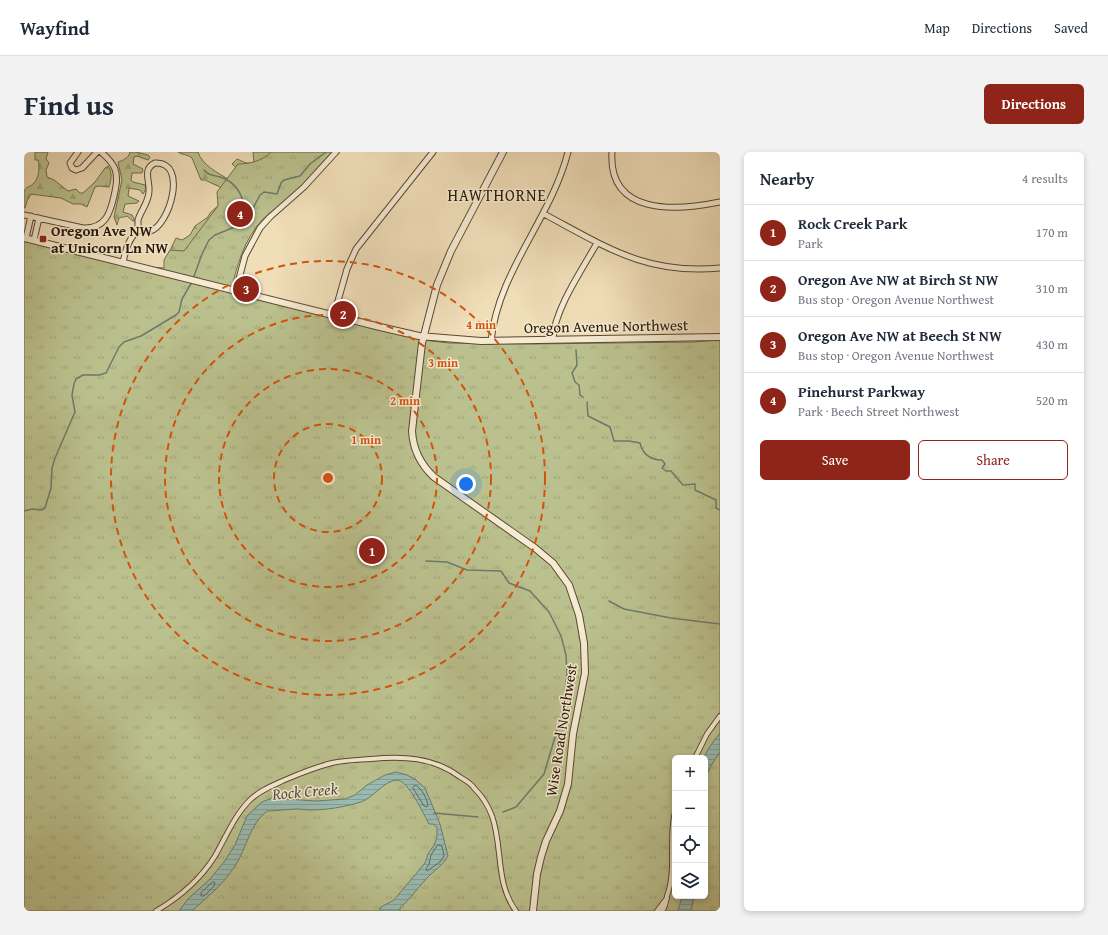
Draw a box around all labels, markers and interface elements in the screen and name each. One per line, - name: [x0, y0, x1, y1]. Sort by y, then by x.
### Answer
- text: Wayfind: [20, 14, 90, 42]
- text: Map: [924, 18, 950, 38]
- text: Directions: [972, 18, 1032, 38]
- text: Saved: [1054, 18, 1088, 38]
- text: Find us: [24, 84, 114, 125]
- button: Directions: [984, 84, 1084, 124]
- text: Nearby: [760, 166, 814, 191]
- text: 4 results: [1022, 169, 1068, 188]
- district label: HAWTHORNE: [447, 183, 547, 207]
- pin: 4: [227, 199, 253, 229]
- text: Rock Creek Park: [798, 213, 907, 234]
- place label: Oregon Ave NW at Unicorn Ln NW: [51, 220, 168, 258]
- text: 1: [770, 223, 776, 242]
- text: 170 m: [1036, 223, 1068, 242]
- marker: Oregon Ave NW at Unicorn Ln NW: [38, 234, 48, 244]
- text: Park: [798, 234, 823, 253]
- text: Oregon Ave NW at Birch St NW: [798, 269, 998, 290]
- pin: 3: [233, 274, 259, 304]
- text: 2: [770, 279, 776, 298]
- text: 310 m: [1036, 279, 1068, 298]
- text: Bus stop · Oregon Avenue Northwest: [798, 290, 994, 309]
- pin: 2: [330, 299, 356, 329]
- street label: Oregon Avenue Northwest: [524, 314, 689, 338]
- text: 4 min: [466, 316, 496, 333]
- text: Oregon Ave NW at Beech St NW: [798, 325, 1002, 346]
- text: 3: [770, 335, 776, 354]
- text: 430 m: [1036, 335, 1068, 354]
- text: Bus stop · Oregon Avenue Northwest: [798, 346, 994, 365]
- text: 3 min: [428, 354, 458, 371]
- text: Pinehurst Parkway: [798, 381, 925, 402]
- text: 4: [770, 391, 776, 410]
- text: 520 m: [1036, 391, 1068, 410]
- text: 2 min: [390, 392, 420, 409]
- text: Park · Beech Street Northwest: [798, 402, 959, 421]
- text: 1 min: [351, 431, 381, 448]
- button: Save: [760, 440, 910, 480]
- button: Share: [918, 440, 1068, 480]
- centre of rings: [321, 471, 335, 485]
- your location: [456, 474, 476, 494]
- pin: 1: [359, 536, 385, 566]
- street label: Wise Road Northwest: [540, 662, 582, 798]
- map controls: [672, 755, 708, 899]
- button: +: [672, 755, 708, 791]
- water label: Rock Creek: [270, 776, 340, 806]
- button: −: [672, 791, 708, 827]
- button: locate: [672, 827, 708, 863]
- button: layers: [672, 863, 708, 899]

